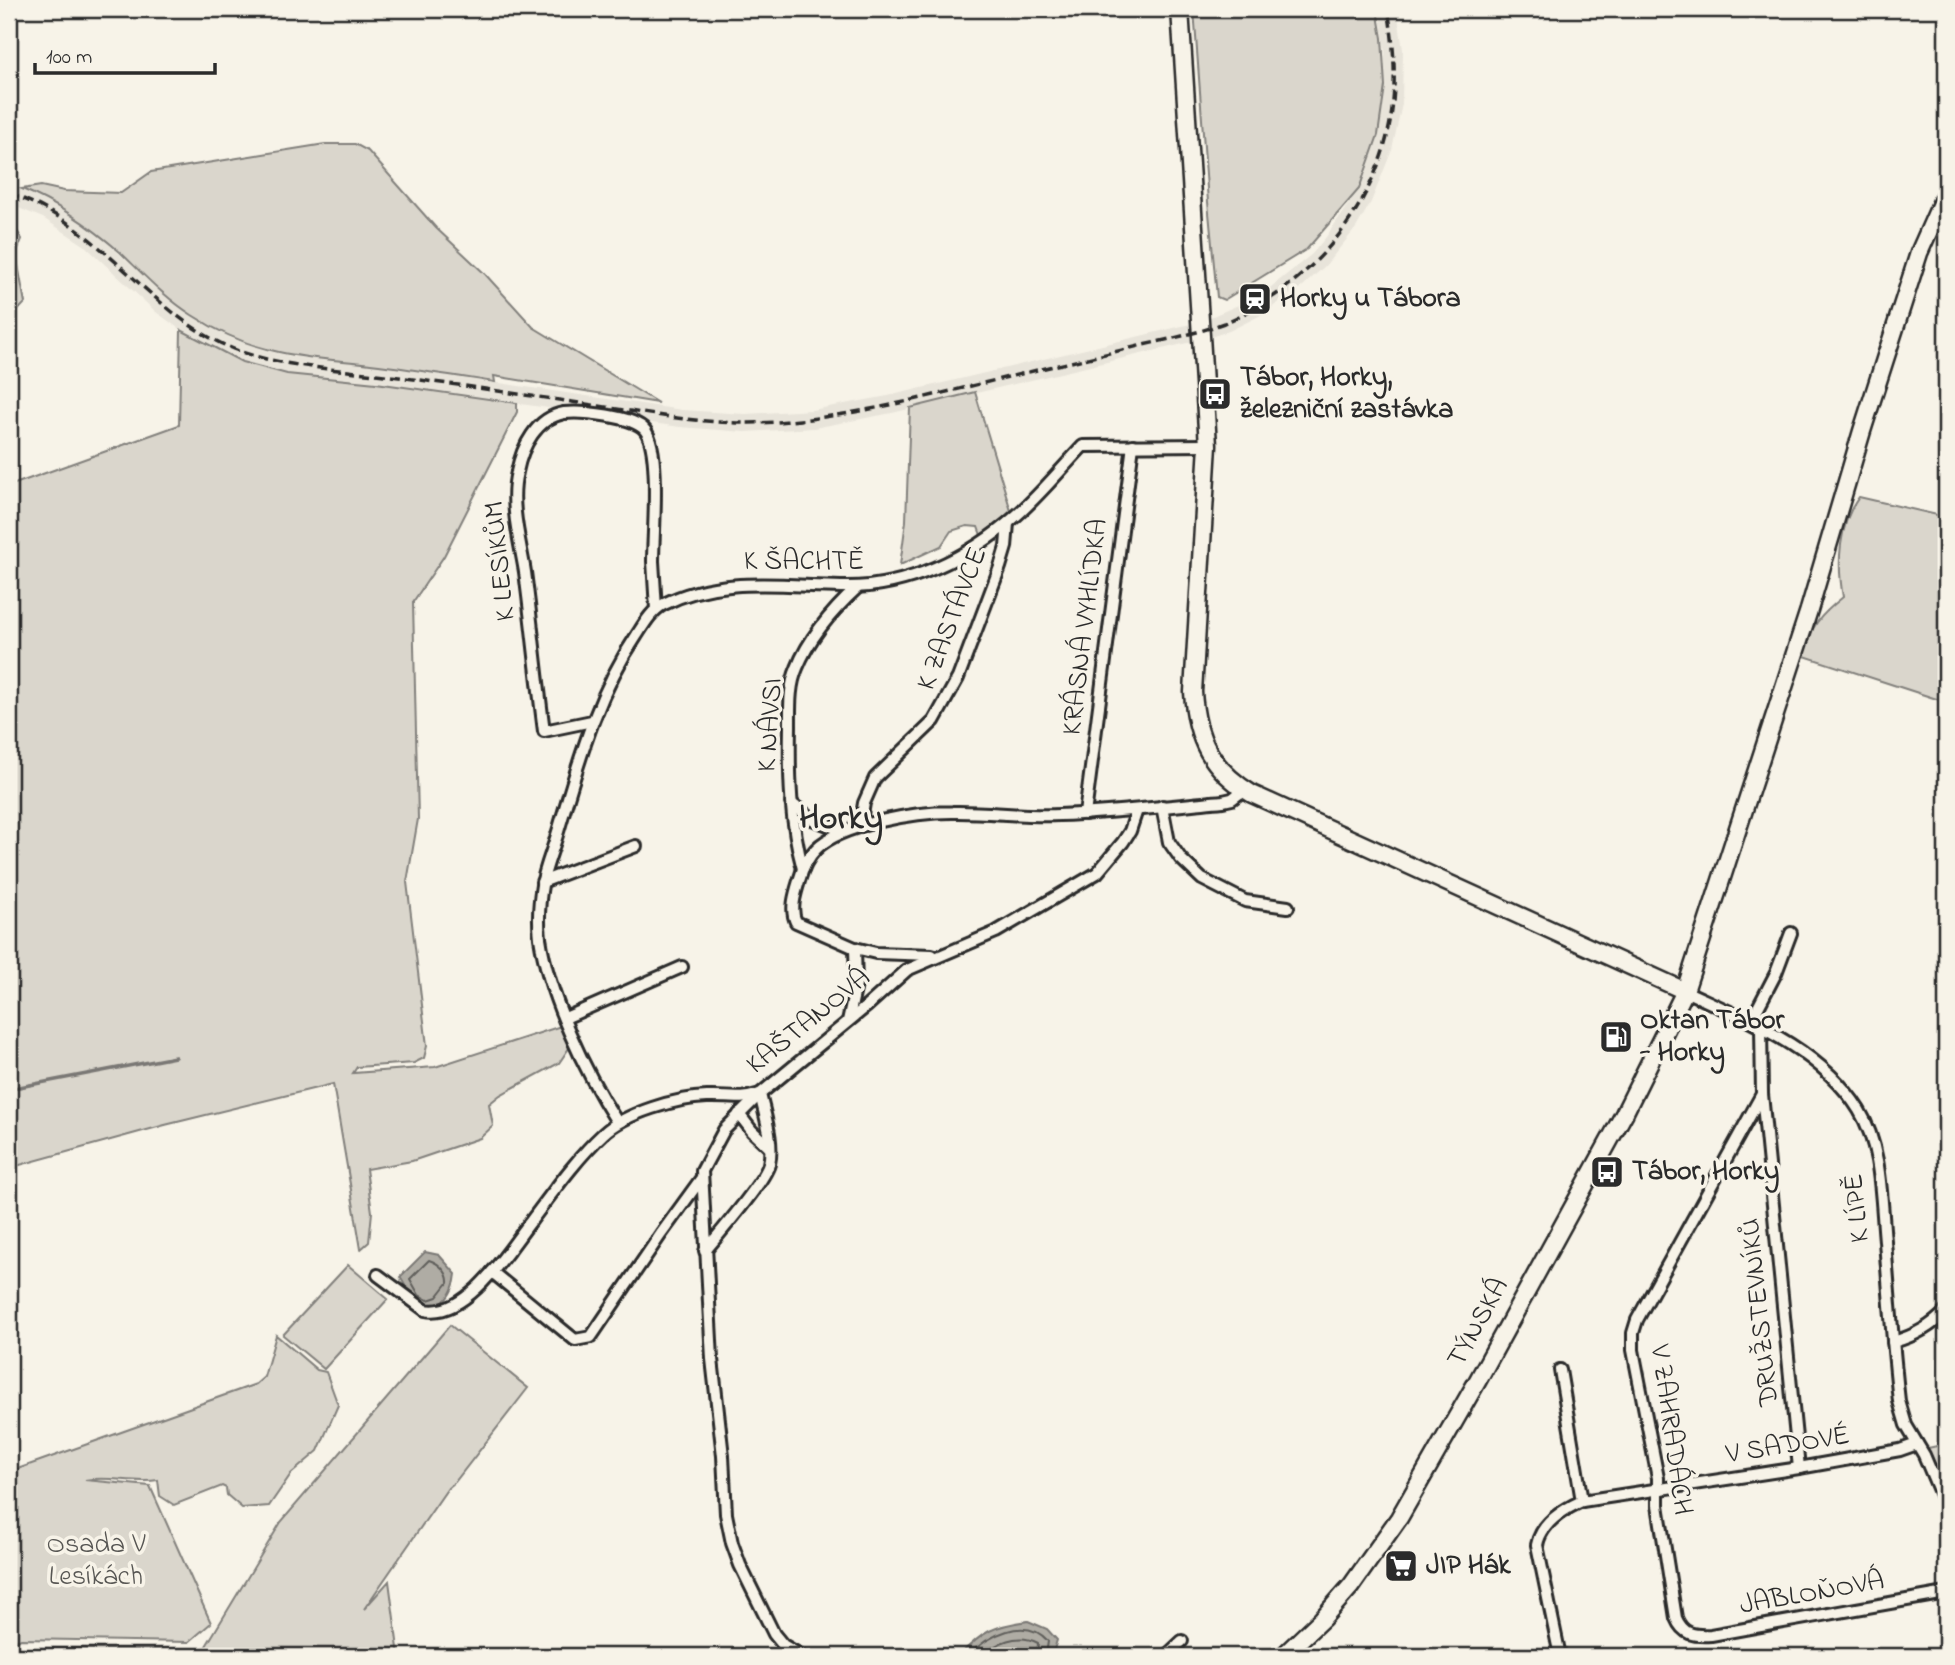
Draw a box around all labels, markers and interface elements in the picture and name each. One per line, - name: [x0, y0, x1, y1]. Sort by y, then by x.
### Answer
- scale bar: [35, 32, 215, 76]
- text: 100 m: [46, 43, 92, 73]
- place label: Horky u Tábora: [1280, 279, 1461, 320]
- station icon: Horky u Tábora: [1236, 280, 1274, 318]
- place label: Tábor, Horky, železniční zastávka: [1240, 358, 1453, 431]
- bus stop icon: Tábor, Horky, železniční zastávka: [1196, 375, 1234, 413]
- street label: K LESÍKŮM: [474, 499, 528, 623]
- street label: KRÁSNÁ VYHLÍDKA: [1052, 516, 1120, 738]
- street label: K ZASTÁVCE: [907, 541, 999, 697]
- street label: K ŠACHTĚ: [744, 542, 864, 583]
- street label: K NÁVSI: [747, 676, 795, 774]
- district label: Horky: [799, 794, 883, 846]
- street label: KAŠTANOVÁ: [738, 959, 880, 1085]
- place label: Oktan Tábor - Horky: [1639, 1001, 1786, 1074]
- fuel station icon: Oktan Tábor - Horky: [1597, 1018, 1635, 1056]
- place label: Tábor, Horky: [1632, 1152, 1779, 1193]
- bus stop icon: Tábor, Horky: [1588, 1153, 1626, 1191]
- street label: K LÍPĚ: [1834, 1172, 1882, 1244]
- street label: DRUŽSTEVNÍKŮ: [1731, 1216, 1791, 1409]
- street label: TÝNSKÁ: [1438, 1271, 1520, 1375]
- street label: V ZAHRADÁCH: [1638, 1341, 1702, 1518]
- street label: V SADOVÉ: [1722, 1416, 1853, 1476]
- park label: Osada V Lesíkách: [47, 1525, 146, 1598]
- place label: JIP Hák: [1426, 1546, 1511, 1587]
- supermarket icon: JIP Hák: [1382, 1547, 1420, 1585]
- street label: JABLOŇOVÁ: [1736, 1561, 1888, 1627]

